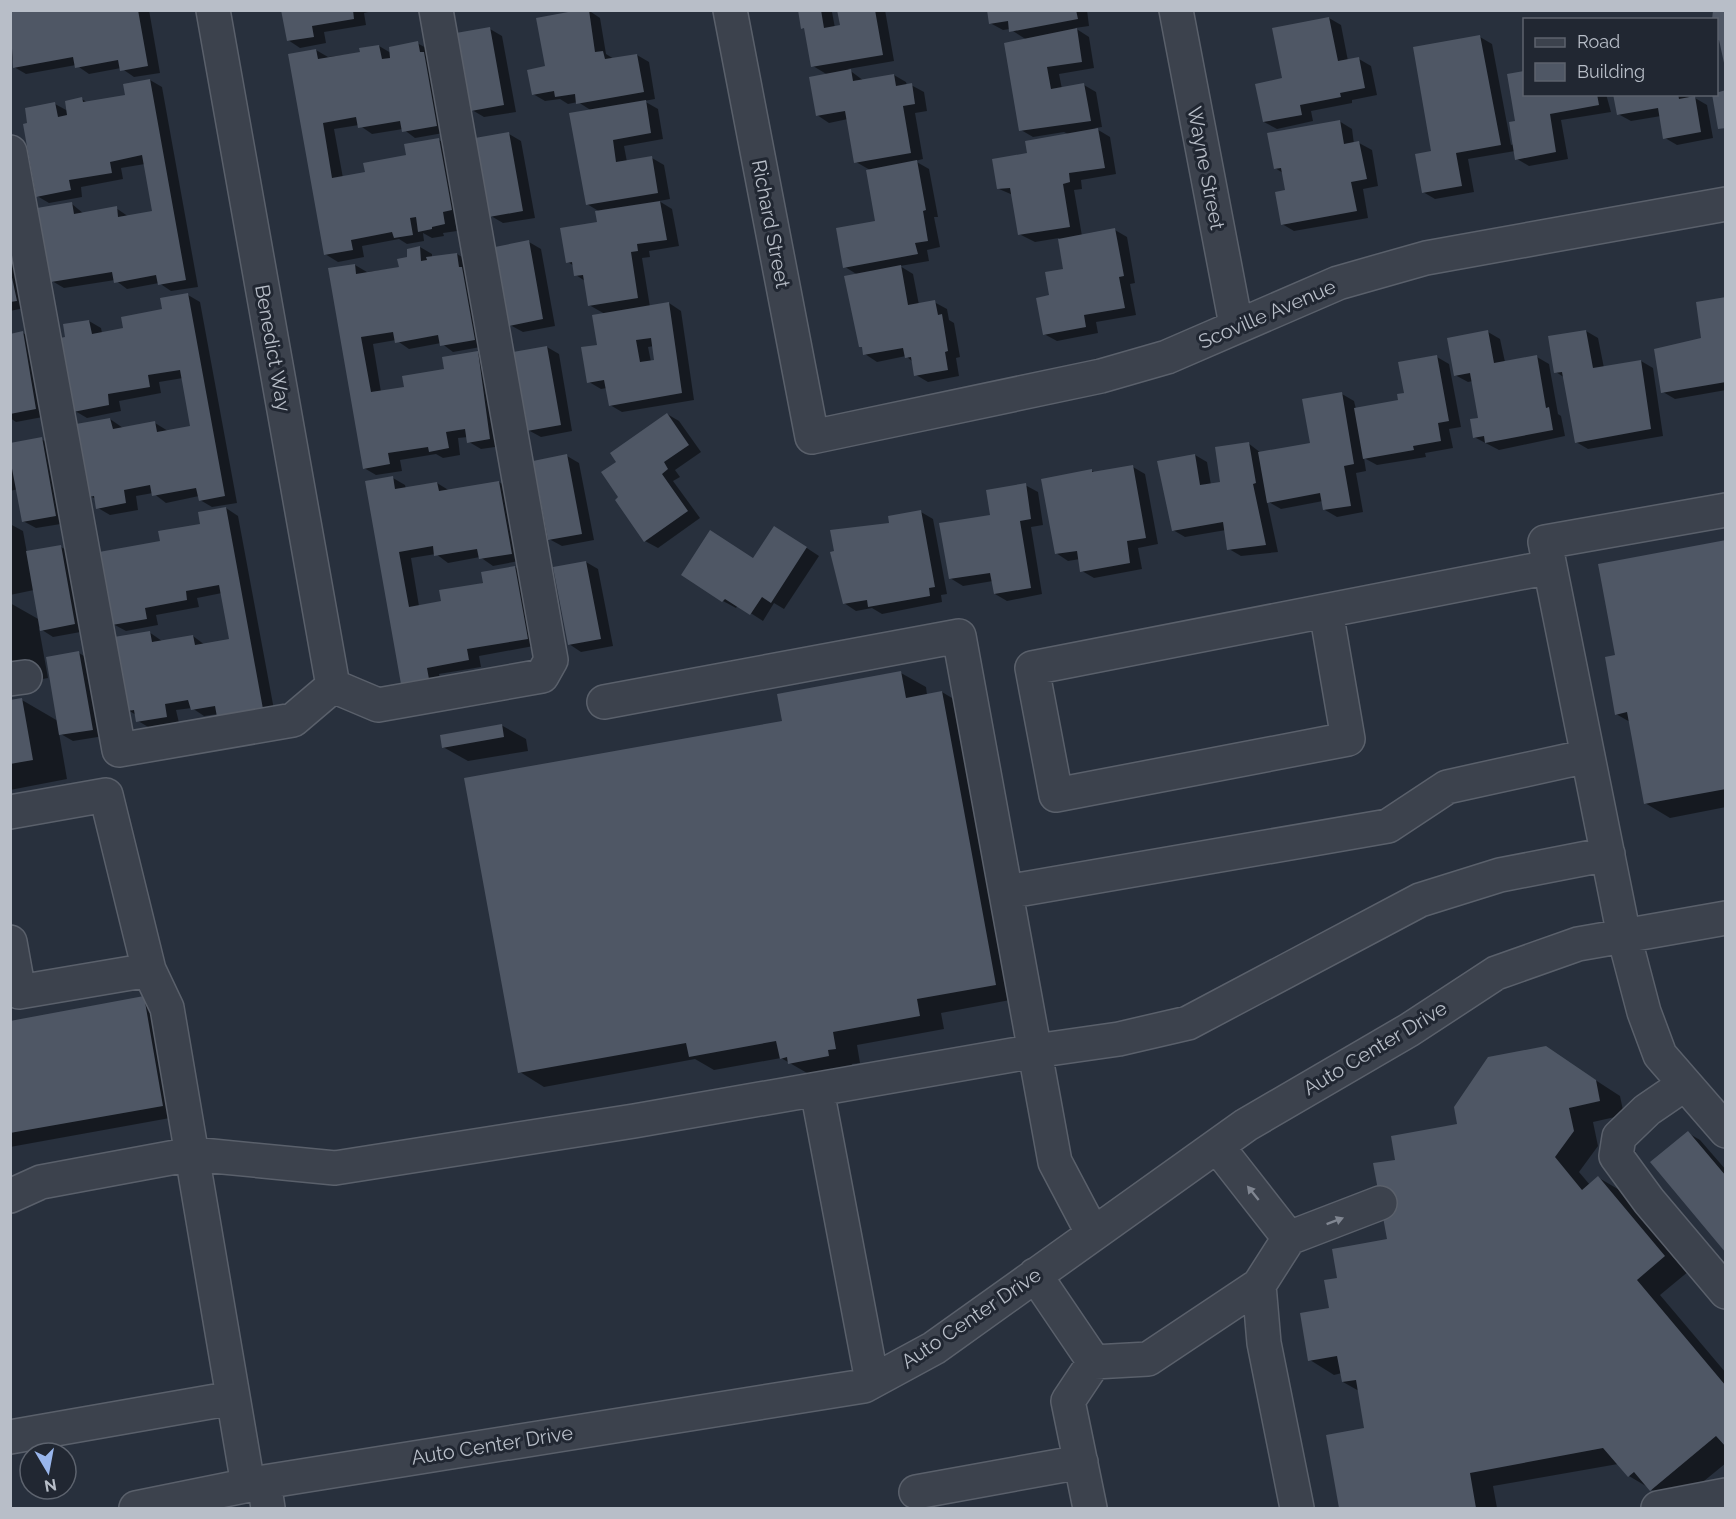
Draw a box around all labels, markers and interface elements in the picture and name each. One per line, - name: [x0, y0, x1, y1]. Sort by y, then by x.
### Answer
- legend: [1523, 18, 1718, 96]
- text: Road: [1577, 31, 1620, 52]
- text: Building: [1577, 61, 1645, 82]
- street label: Wayne Street: [1182, 104, 1230, 232]
- street label: Richard Street: [747, 158, 795, 291]
- street label: Scoville Avenue: [1195, 274, 1340, 354]
- street label: Benedict Way: [250, 283, 296, 414]
- street label: Auto Center Drive: [1299, 996, 1451, 1100]
- one-way arrow: [1246, 1185, 1259, 1201]
- one-way arrow: [1326, 1216, 1344, 1225]
- street label: Auto Center Drive: [897, 1262, 1046, 1374]
- street label: Auto Center Drive: [409, 1420, 575, 1470]
- north arrow: [18, 1441, 78, 1501]
- text: N: [43, 1475, 58, 1496]

